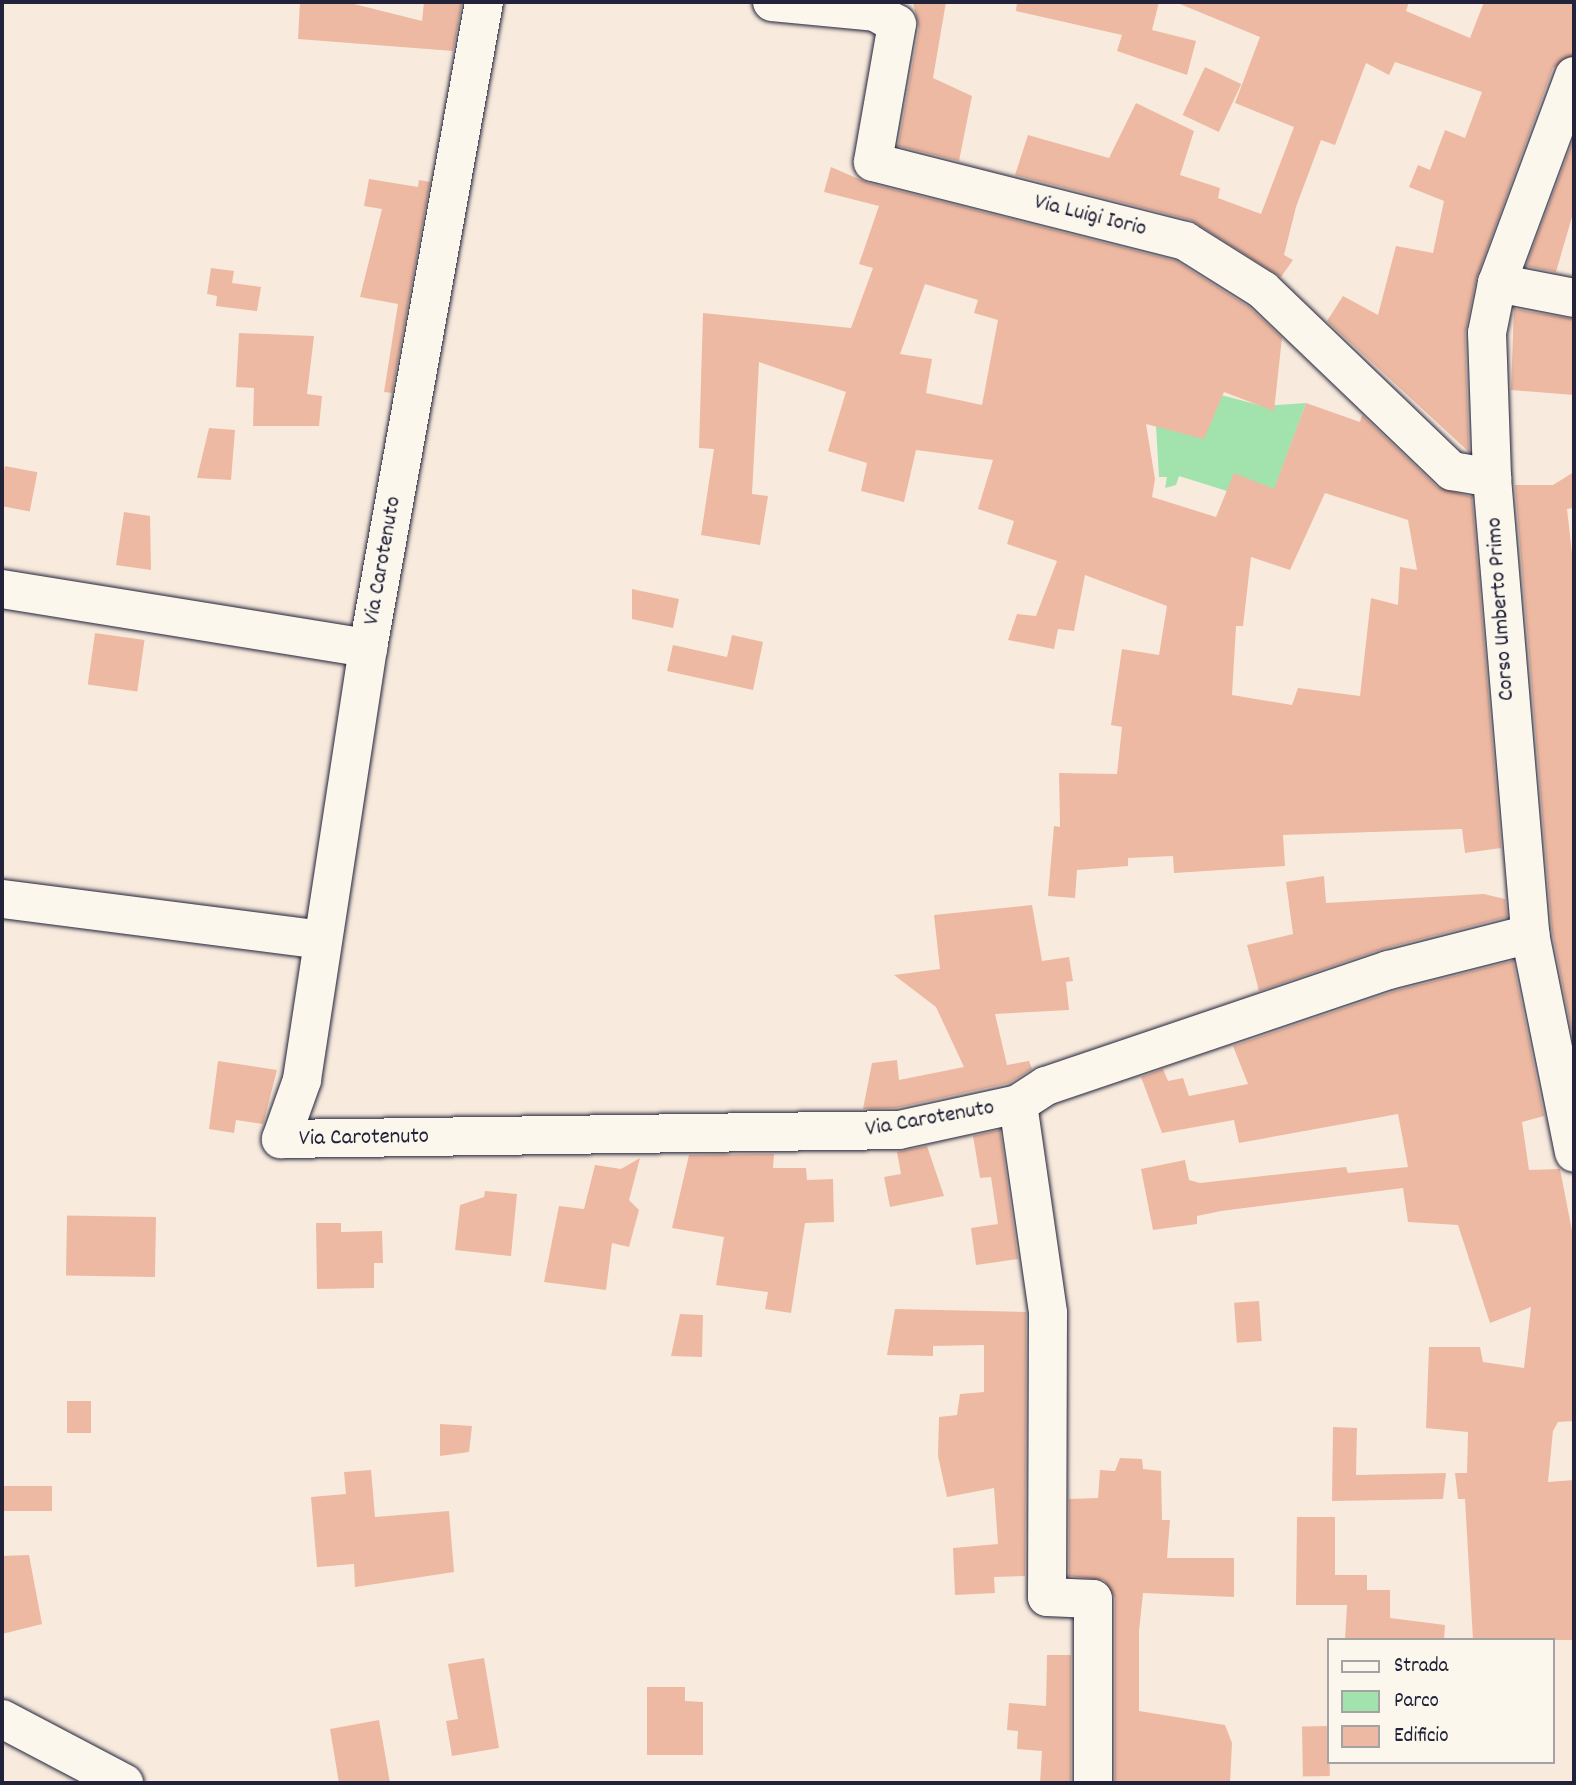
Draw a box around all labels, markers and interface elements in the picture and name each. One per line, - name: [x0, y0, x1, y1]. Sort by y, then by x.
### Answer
- street label: Via Luigi Iorio: [1031, 190, 1149, 244]
- street label: Via Carotenuto: [359, 495, 409, 627]
- street label: Corso Umberto Primo: [1482, 516, 1522, 702]
- street label: Via Carotenuto: [864, 1095, 996, 1145]
- street label: Via Carotenuto: [299, 1124, 429, 1154]
- legend: [1328, 1638, 1555, 1764]
- text: Strada: [1394, 1652, 1448, 1682]
- text: Parco: [1394, 1687, 1439, 1717]
- text: Edificio: [1394, 1722, 1449, 1752]

